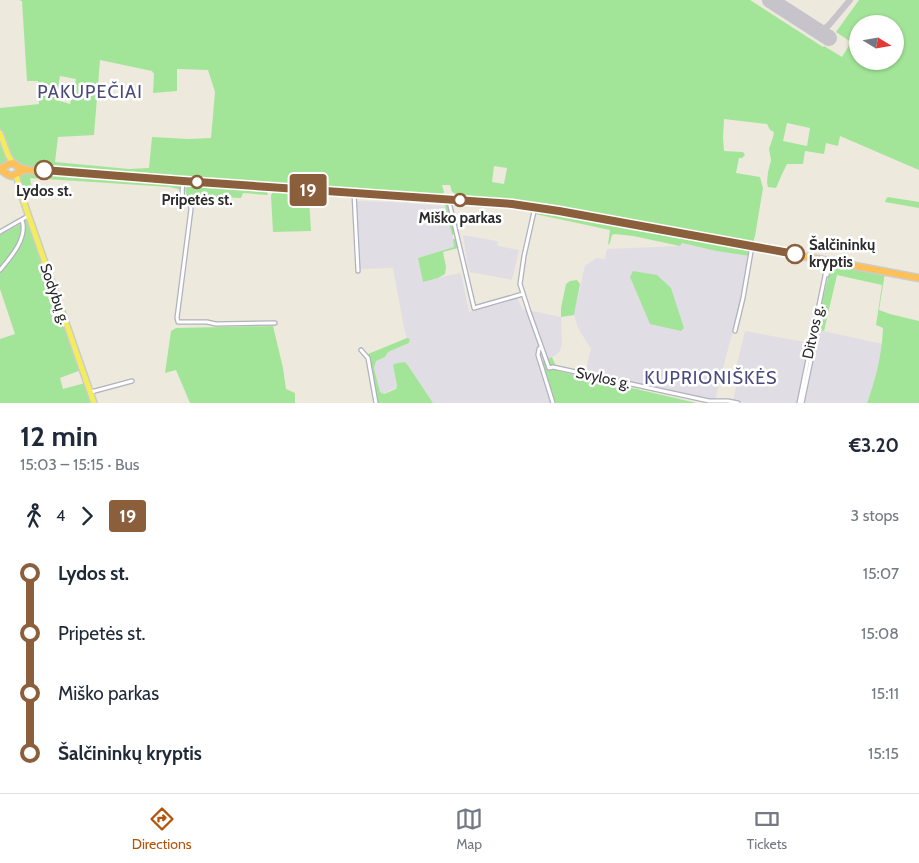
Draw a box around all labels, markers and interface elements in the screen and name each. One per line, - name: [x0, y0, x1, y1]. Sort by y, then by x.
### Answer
- north arrow: [849, 15, 904, 70]
- map controls: [849, 15, 904, 70]
- district label: PAKUPEČIAI: [37, 81, 143, 103]
- marker: Lydos st.: [34, 160, 54, 180]
- line badge: 19: [286, 174, 330, 206]
- marker: Pripetės st.: [190, 175, 204, 189]
- text: 19: [300, 179, 316, 201]
- place label: Lydos st.: [16, 182, 72, 200]
- place label: Pripetės st.: [161, 191, 233, 209]
- marker: Miško parkas: [453, 193, 467, 207]
- place label: Miško parkas: [418, 209, 502, 227]
- place label: Šalčininkų kryptis: [809, 235, 876, 271]
- marker: Šalčininkų kryptis: [785, 244, 805, 264]
- street label: Sodybų g.: [36, 261, 74, 327]
- street label: Ditvos g.: [799, 303, 827, 361]
- street label: Svylos g.: [574, 363, 632, 393]
- district label: KUPRIONIŠKĖS: [644, 367, 778, 389]
- text: 12 min: [20, 419, 98, 453]
- text: €3.20: [849, 434, 899, 457]
- text: 15:03 – 15:15 · Bus: [20, 455, 140, 474]
- icon: walk: [20, 502, 48, 530]
- icon: forward: [73, 502, 101, 530]
- text: 19: [119, 505, 136, 527]
- text: 4: [56, 506, 65, 525]
- text: 3 stops: [850, 506, 899, 525]
- text: Lydos st.: [58, 562, 129, 585]
- text: 15:07: [863, 564, 899, 583]
- text: Pripetės st.: [58, 622, 146, 645]
- text: 15:08: [861, 624, 899, 643]
- text: Miško parkas: [58, 682, 159, 705]
- text: 15:11: [871, 684, 899, 703]
- text: Šalčininkų kryptis: [58, 742, 202, 765]
- text: 15:15: [868, 744, 899, 763]
- tab: Directions: [132, 805, 192, 853]
- tab: Map: [455, 805, 483, 853]
- tab: Tickets: [747, 805, 787, 853]

